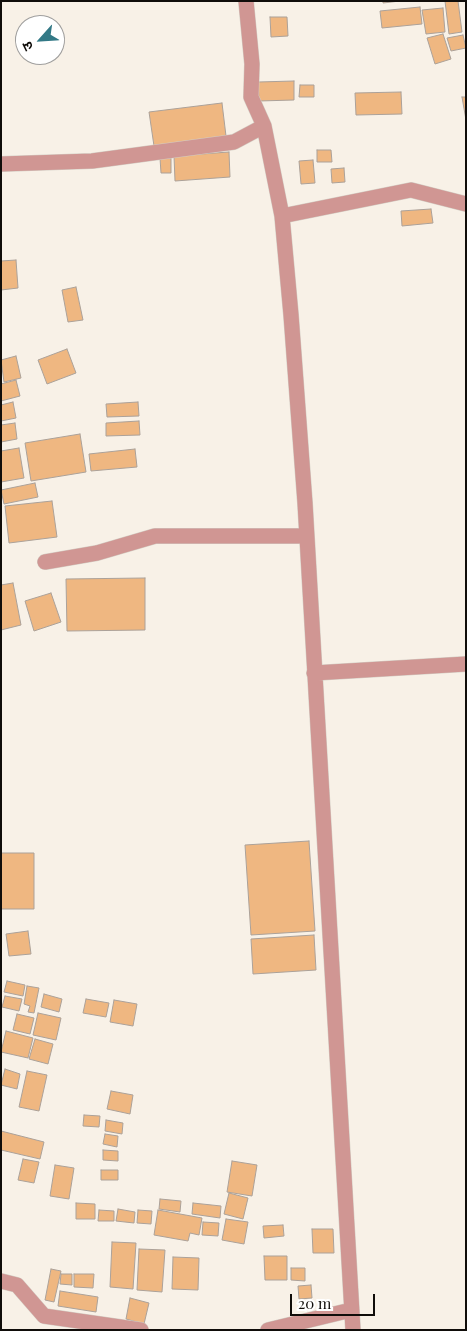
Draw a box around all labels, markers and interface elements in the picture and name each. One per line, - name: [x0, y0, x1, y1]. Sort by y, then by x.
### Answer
- north arrow: [15, 15, 65, 65]
- text: उ: [17, 39, 37, 54]
- scale bar: [292, 1284, 377, 1316]
- text: 20 m: [298, 1293, 331, 1313]

